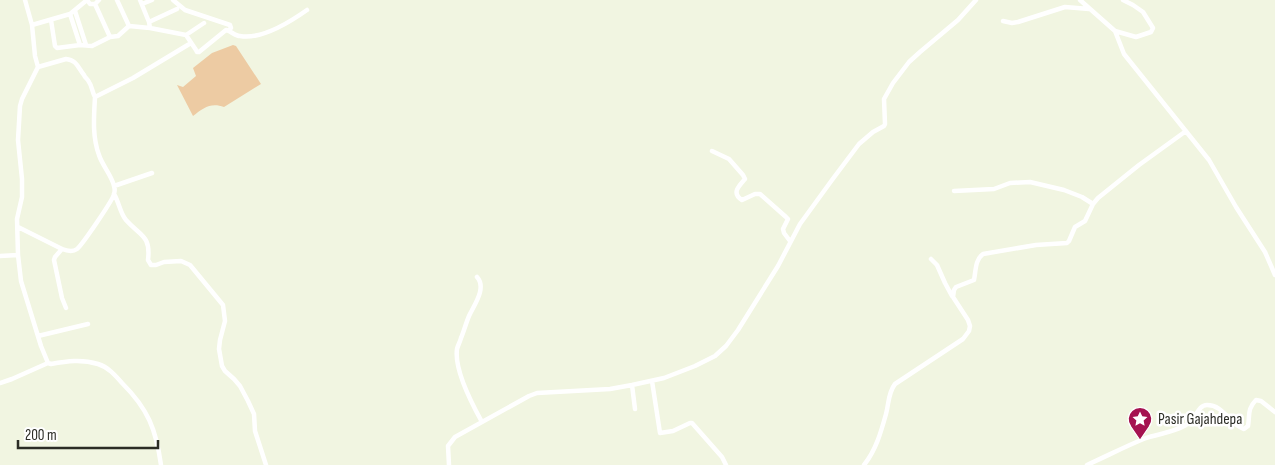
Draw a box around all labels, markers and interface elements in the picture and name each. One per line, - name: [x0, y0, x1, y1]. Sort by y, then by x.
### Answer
- place icon: Pasir Gajahdepa: [1127, 406, 1153, 440]
- place label: Pasir Gajahdepa: [1158, 410, 1242, 429]
- scale bar: [18, 418, 158, 450]
- text: 200 m: [25, 426, 57, 445]

